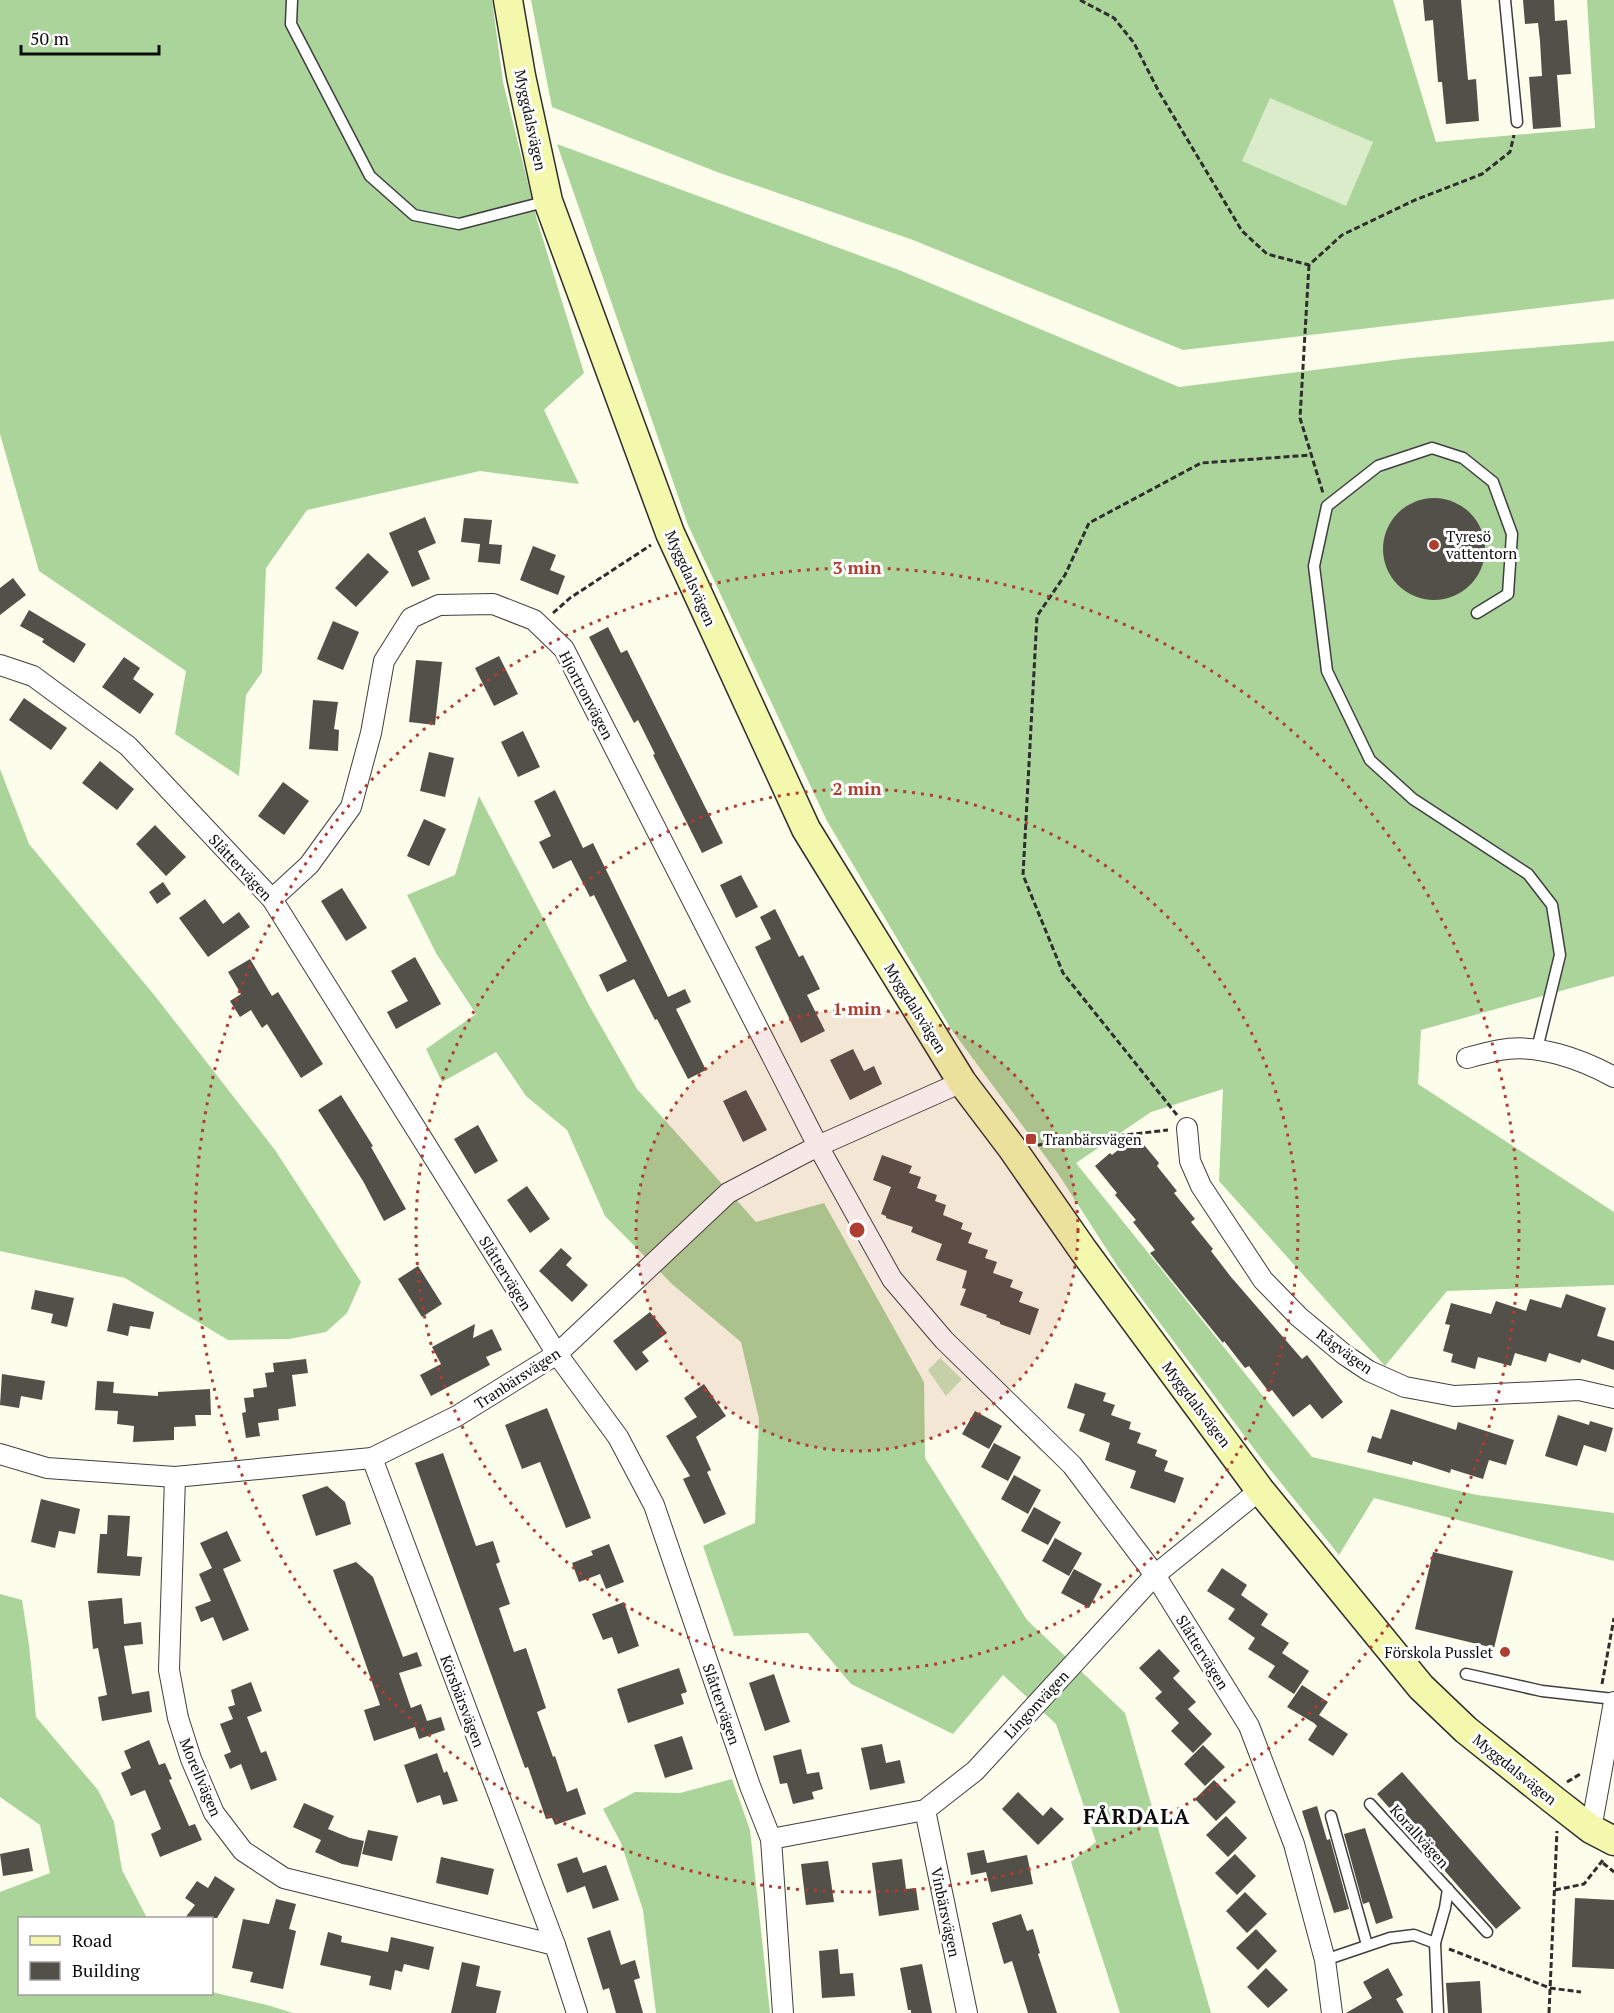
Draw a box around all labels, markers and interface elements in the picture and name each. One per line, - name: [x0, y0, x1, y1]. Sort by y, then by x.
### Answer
- scale bar: [21, 18, 159, 56]
- text: 50 m: [30, 26, 70, 50]
- street label: Myggdalsvägen: [511, 68, 551, 172]
- place label: Tyresö vattentorn: [1445, 526, 1517, 563]
- street label: Myggdalsvägen: [661, 527, 721, 629]
- marker: Tyresö vattentorn: [1427, 538, 1441, 552]
- text: 3 min: [832, 555, 882, 579]
- street label: Hjortronvägen: [555, 647, 619, 743]
- text: 2 min: [832, 776, 882, 800]
- street label: Slåttervägen: [205, 829, 277, 905]
- street label: Myggdalsvägen: [880, 959, 952, 1057]
- text: 1 min: [832, 996, 882, 1020]
- place label: Tranbärsvägen: [1043, 1129, 1142, 1149]
- marker: Tranbärsvägen: [1024, 1132, 1038, 1146]
- centre of rings: [847, 1220, 867, 1240]
- street label: Slåttervägen: [475, 1232, 537, 1314]
- street label: Rågvägen: [1313, 1324, 1377, 1378]
- street label: Tranbärsvägen: [470, 1343, 564, 1413]
- street label: Myggdalsvägen: [1158, 1357, 1236, 1451]
- street label: Slåttervägen: [1172, 1611, 1234, 1693]
- place label: Förskola Pusslet: [1385, 1642, 1493, 1662]
- marker: Förskola Pusslet: [1498, 1645, 1512, 1659]
- street label: Körsbärsvägen: [436, 1652, 490, 1750]
- street label: Slåttervägen: [699, 1661, 745, 1747]
- street label: Lingonvägen: [999, 1666, 1073, 1742]
- street label: Myggdalsvägen: [1469, 1729, 1561, 1809]
- street label: Morellvägen: [176, 1735, 226, 1819]
- street label: Korallvägen: [1386, 1800, 1454, 1872]
- district label: FÅRDALA: [1083, 1802, 1191, 1830]
- street label: Vinbärsvägen: [927, 1865, 965, 1959]
- legend: [18, 1917, 213, 1995]
- text: Road: [72, 1928, 112, 1952]
- text: Building: [72, 1958, 140, 1982]

